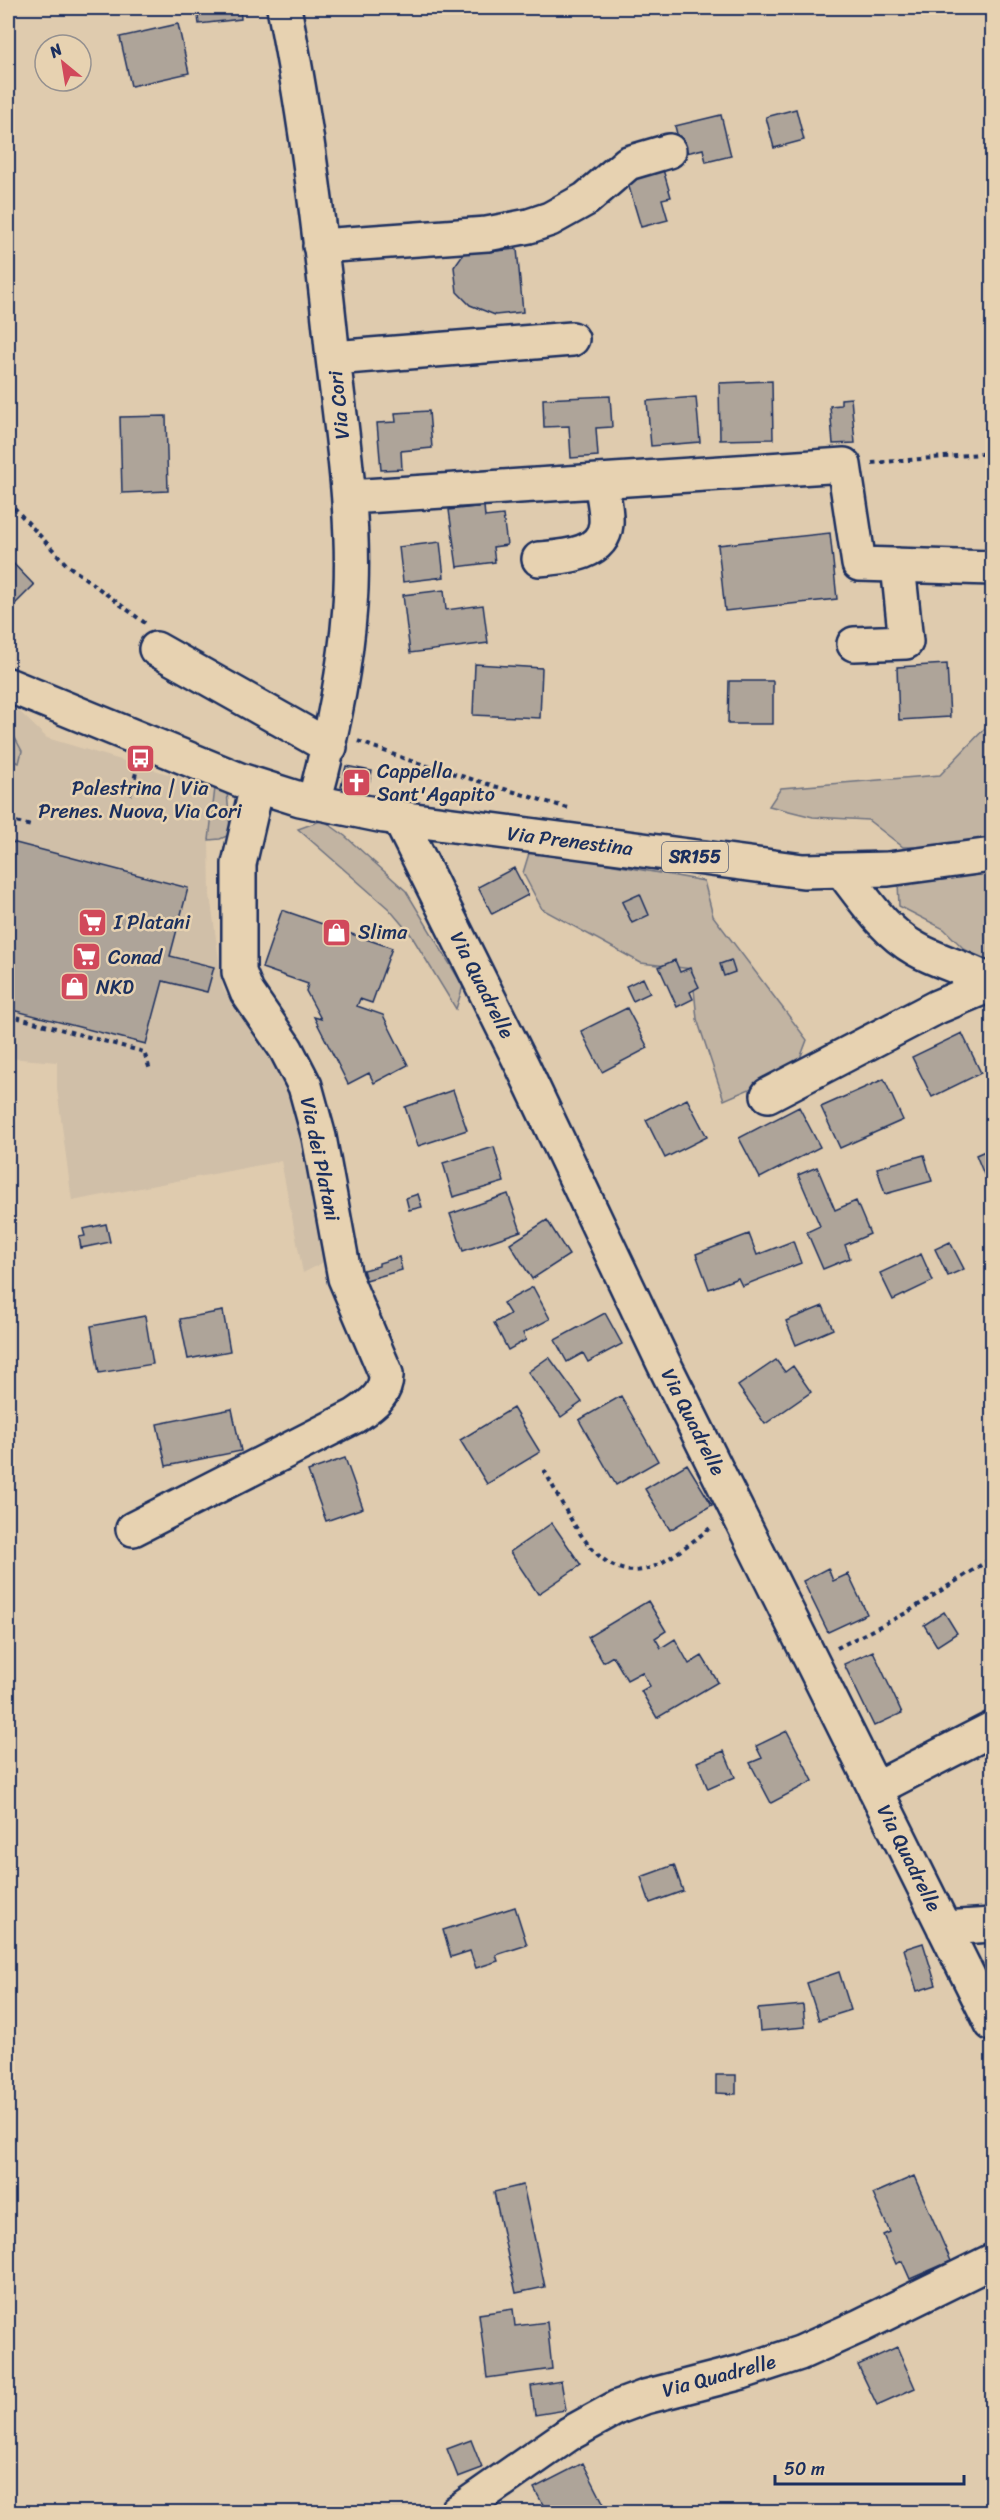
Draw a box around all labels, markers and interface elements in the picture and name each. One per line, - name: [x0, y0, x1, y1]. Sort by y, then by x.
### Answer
- north arrow: [33, 33, 93, 93]
- text: N: [43, 35, 69, 66]
- street label: Via Cori: [318, 368, 360, 441]
- bus stop icon: Palestrina | Via Prenes. Nuova, Via Cori: [124, 742, 156, 774]
- place label: Cappella Sant'Agapito: [377, 754, 495, 812]
- church icon: Cappella Sant'Agapito: [340, 766, 372, 798]
- place label: Palestrina | Via Prenes. Nuova, Via Cori: [38, 771, 242, 829]
- street label: Via Prenestina: [505, 816, 635, 866]
- road number: SR155: [662, 842, 728, 872]
- place label: I Platani: [113, 905, 191, 940]
- supermarket icon: I Platani: [77, 906, 109, 938]
- place label: Slima: [358, 915, 408, 950]
- shop icon: Slima: [321, 916, 353, 948]
- street label: Via Quadrelle: [440, 925, 524, 1045]
- place label: Conad: [108, 940, 163, 975]
- supermarket icon: Conad: [71, 941, 103, 973]
- place label: NKD: [96, 970, 134, 1005]
- shop icon: NKD: [59, 971, 91, 1003]
- street label: Via dei Platani: [290, 1094, 351, 1226]
- street label: Via Quadrelle: [651, 1362, 735, 1482]
- street label: Via Quadrelle: [867, 1798, 951, 1918]
- street label: Via Quadrelle: [658, 2344, 780, 2408]
- scale bar: [775, 2448, 964, 2486]
- text: 50 m: [784, 2453, 825, 2485]

